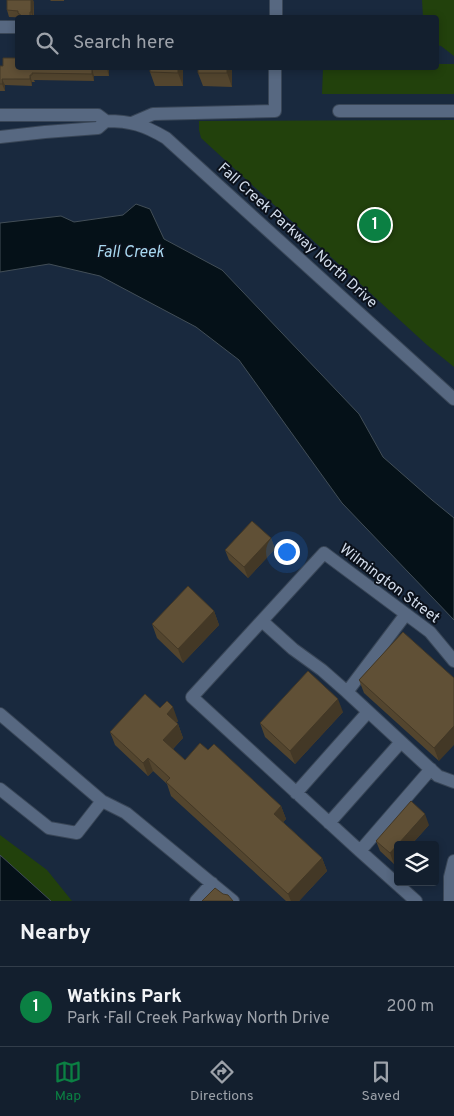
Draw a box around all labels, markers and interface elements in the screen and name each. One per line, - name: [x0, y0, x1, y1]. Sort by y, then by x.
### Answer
- search box: [15, 15, 439, 70]
- icon: search: [33, 29, 61, 57]
- text: Search here: [73, 31, 175, 55]
- street label: Fall Creek Parkway North Drive: [213, 159, 381, 313]
- pin: 1: [359, 206, 391, 244]
- water label: Fall Creek: [96, 243, 165, 263]
- your location: [274, 539, 300, 565]
- street label: Wilmington Street: [335, 540, 443, 628]
- map controls: [394, 841, 439, 886]
- button: layers: [394, 841, 439, 886]
- text: Nearby: [20, 920, 91, 947]
- text: Watkins Park: [67, 985, 182, 1009]
- text: 1: [33, 997, 39, 1017]
- text: 200 m: [386, 997, 434, 1017]
- text: Park · Fall Creek Parkway North Drive: [67, 1009, 330, 1029]
- tab: Map: [54, 1058, 82, 1105]
- tab: Directions: [190, 1058, 254, 1105]
- tab: Saved: [362, 1058, 400, 1105]

